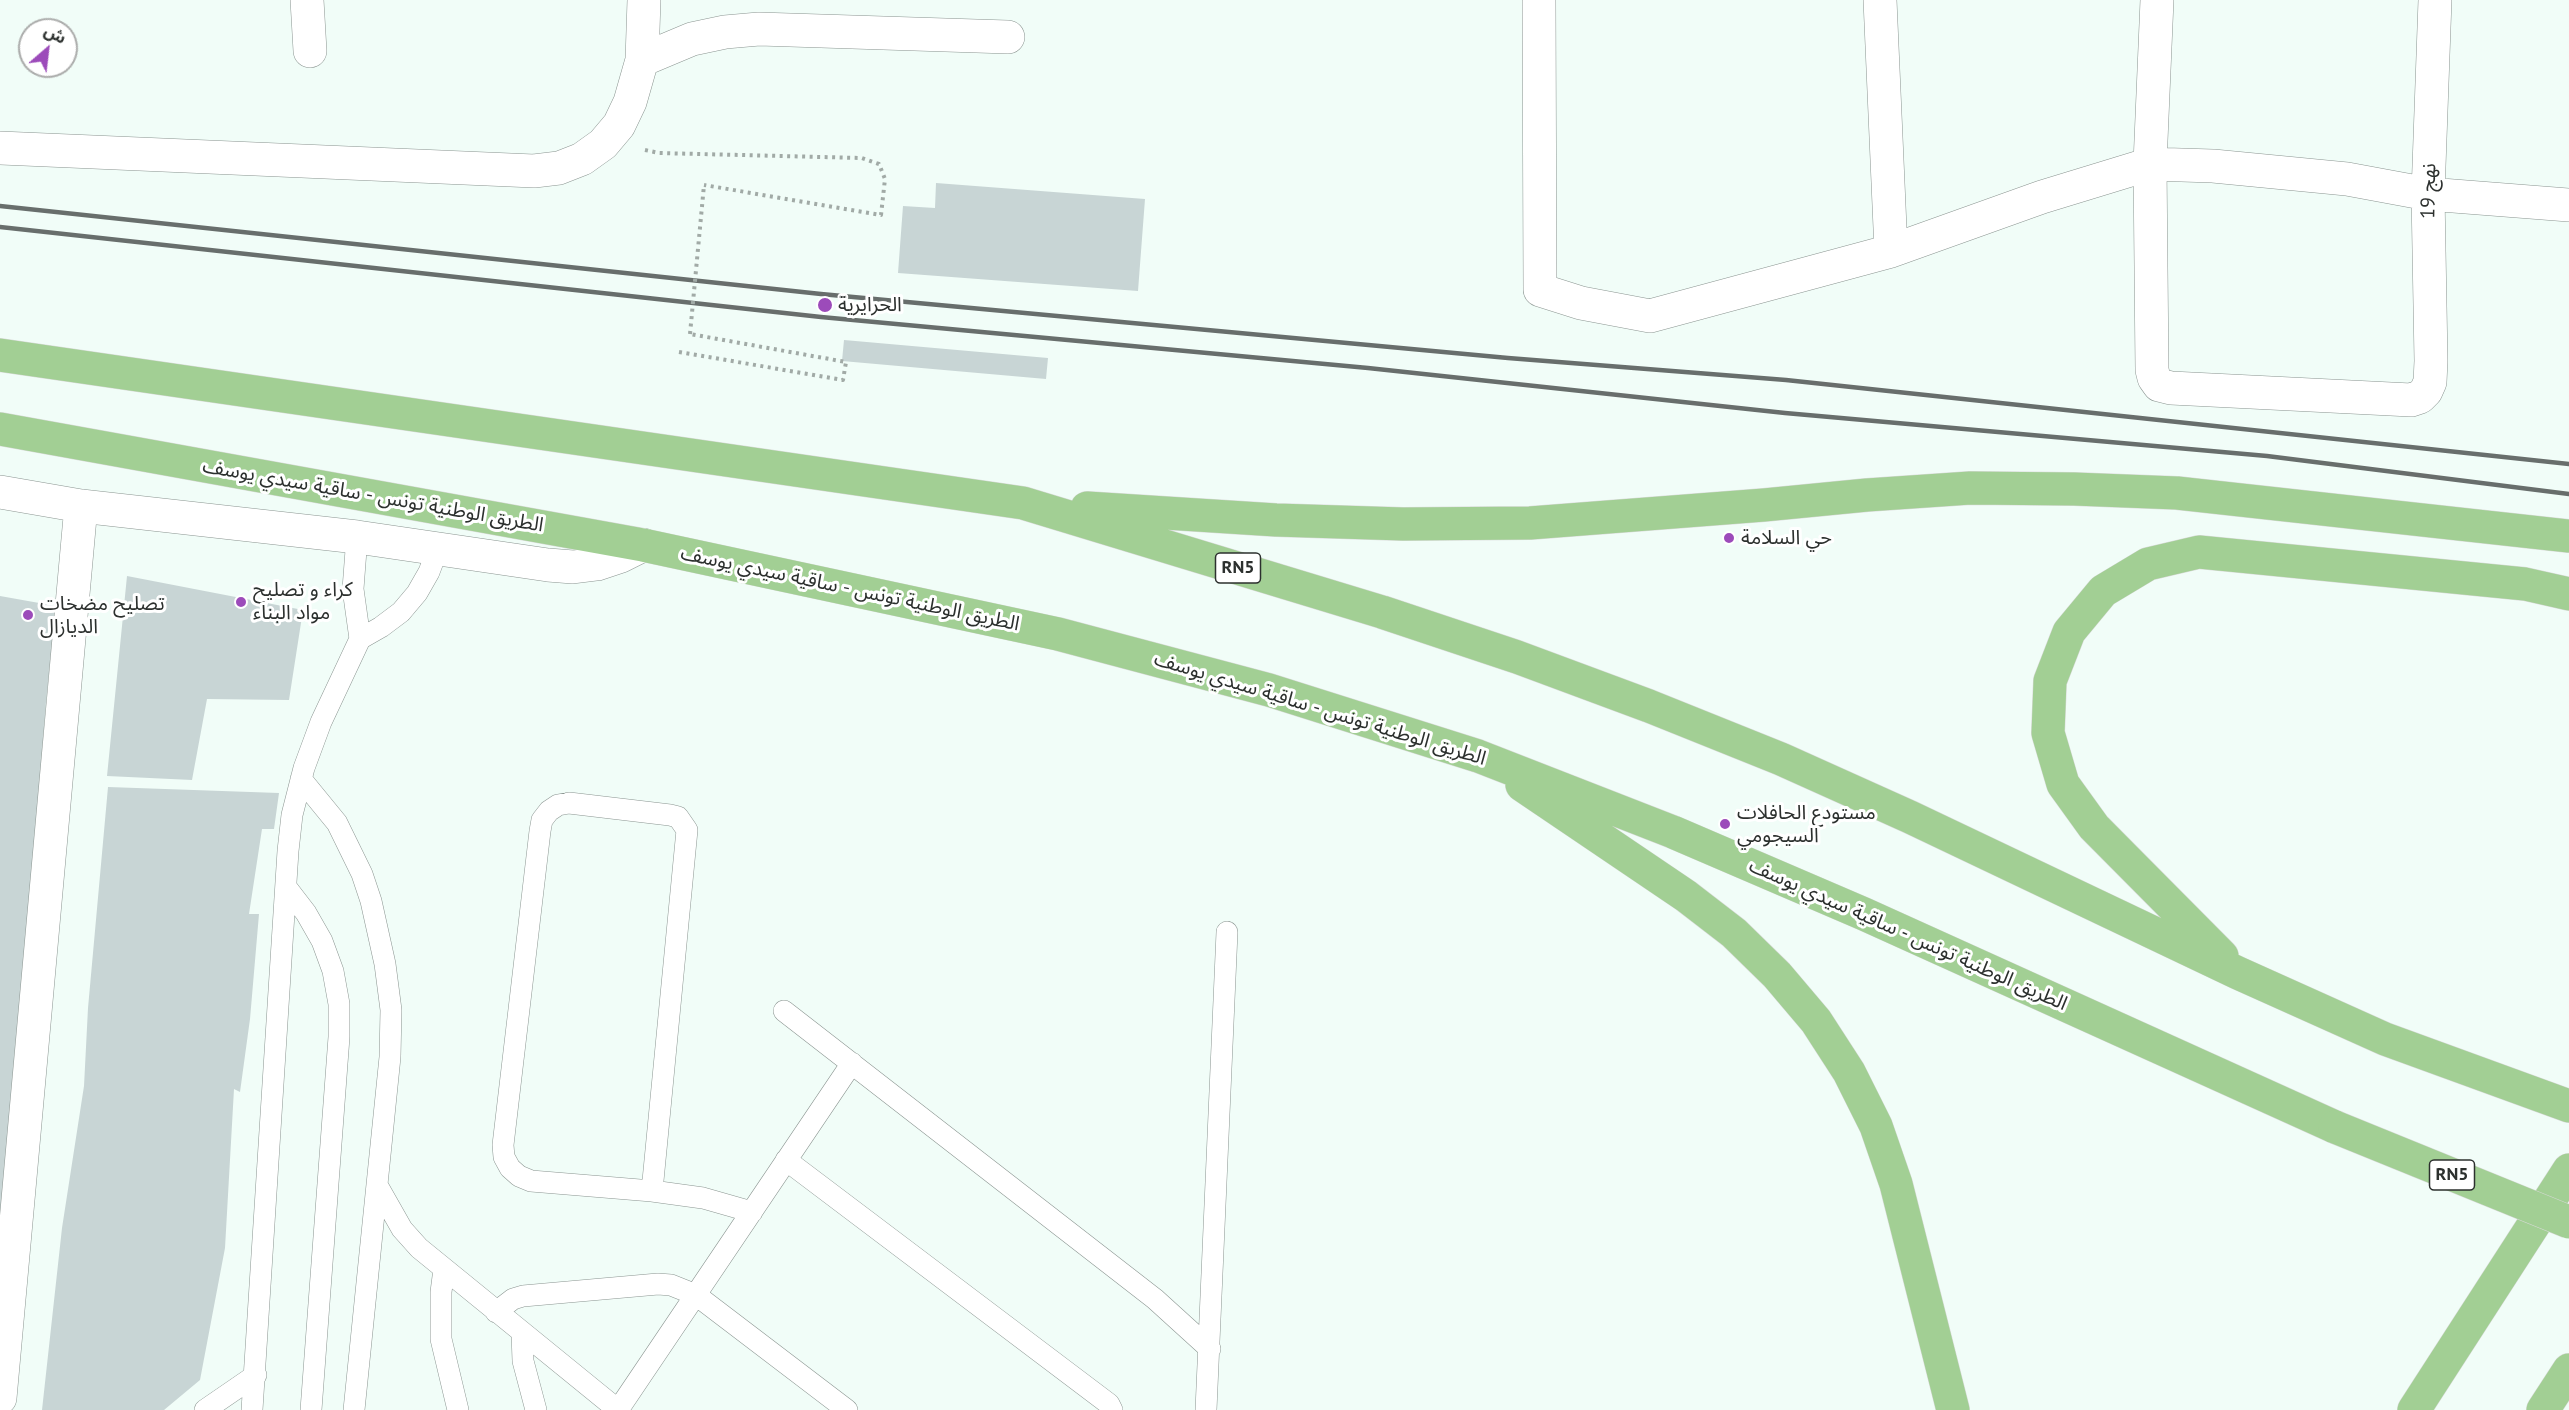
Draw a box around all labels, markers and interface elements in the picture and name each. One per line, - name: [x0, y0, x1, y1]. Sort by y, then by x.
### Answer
- north arrow: [18, 18, 78, 78]
- text: ش: [41, 20, 70, 48]
- street label: نهج 19: [2417, 163, 2441, 219]
- place label: الحرايرية: [838, 293, 902, 317]
- marker: الحرايرية: [816, 296, 834, 314]
- street label: الطريق الوطنية تونس - ساقية سيدي يوسف: [201, 454, 545, 538]
- place label: حي السلامة: [1741, 526, 1832, 550]
- marker: حي السلامة: [1722, 531, 1736, 545]
- street label: الطريق الوطنية تونس - ساقية سيدي يوسف: [678, 541, 1022, 637]
- road number: RN5: [1216, 553, 1260, 583]
- place label: كراء و تصليح مواد البناء: [253, 578, 353, 625]
- place label: تصليح مضخات الديازال: [40, 592, 165, 639]
- marker: كراء و تصليح مواد البناء: [234, 595, 248, 609]
- marker: تصليح مضخات الديازال: [21, 608, 35, 622]
- street label: الطريق الوطنية تونس - ساقية سيدي يوسف: [1151, 647, 1489, 771]
- place label: مستودع الحافلات السيجومي: [1737, 801, 1876, 848]
- marker: مستودع الحافلات السيجومي: [1718, 817, 1732, 831]
- street label: الطريق الوطنية تونس - ساقية سيدي يوسف: [1745, 854, 2071, 1016]
- road number: RN5: [2430, 1160, 2474, 1190]

